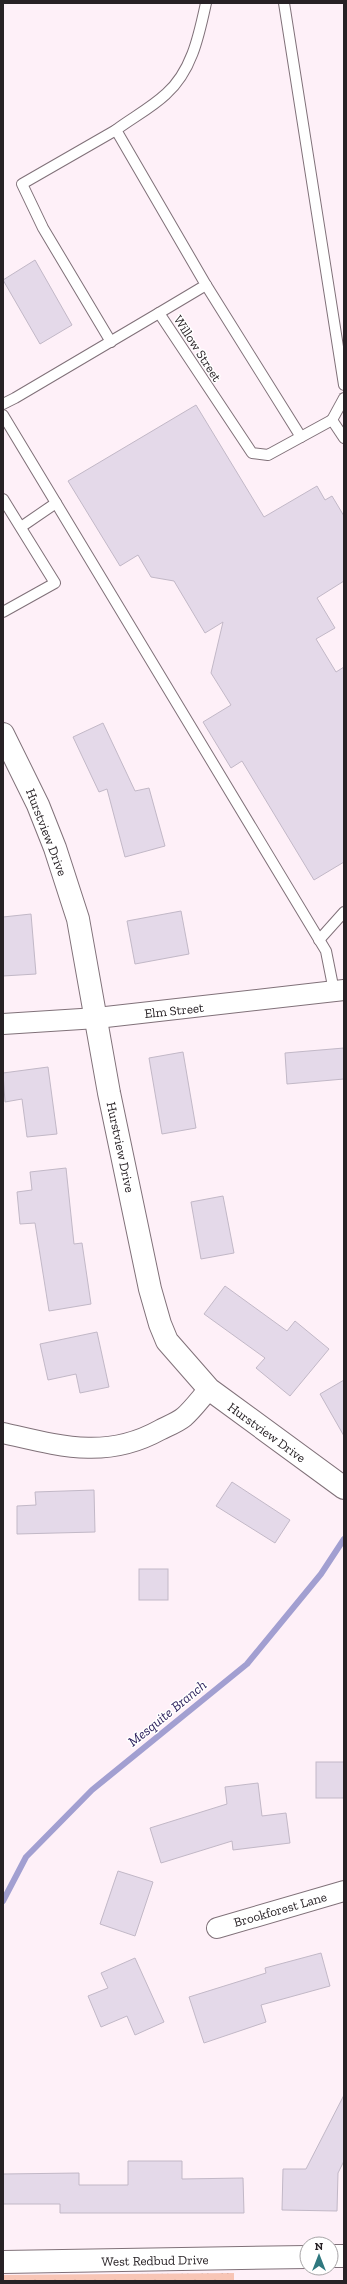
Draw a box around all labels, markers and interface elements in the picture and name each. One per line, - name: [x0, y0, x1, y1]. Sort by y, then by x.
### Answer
- street label: Willow Street: [171, 312, 225, 384]
- street label: Hurstview Drive: [23, 786, 70, 878]
- street label: Elm Street: [144, 1000, 205, 1021]
- street label: Hurstview Drive: [104, 1100, 137, 1194]
- street label: Hurstview Drive: [225, 1399, 308, 1466]
- water label: Mesquite Branch: [125, 1677, 210, 1750]
- street label: Brookforest Lane: [232, 1889, 328, 1930]
- north arrow: [299, 2236, 339, 2276]
- text: N: [315, 2240, 324, 2253]
- street label: West Redbud Drive: [101, 2252, 209, 2269]

